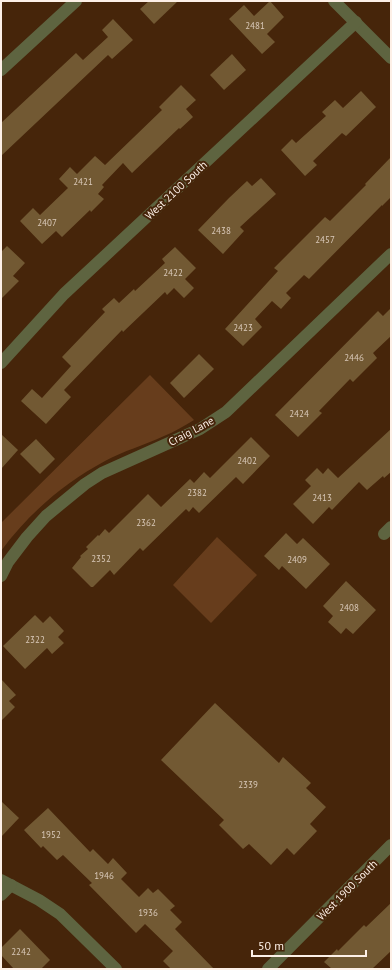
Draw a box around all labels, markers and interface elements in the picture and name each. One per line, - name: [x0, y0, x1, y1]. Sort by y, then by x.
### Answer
- house number: 2481: [245, 20, 265, 31]
- street label: West 2100 South: [142, 158, 210, 222]
- house number: 2421: [73, 176, 93, 187]
- house number: 2407: [37, 217, 57, 228]
- house number: 2438: [211, 225, 231, 236]
- house number: 2457: [315, 234, 335, 245]
- house number: 2422: [163, 267, 183, 278]
- house number: 2423: [233, 322, 253, 333]
- house number: 2446: [344, 352, 364, 363]
- house number: 2424: [289, 408, 309, 419]
- street label: Craig Lane: [166, 413, 217, 449]
- house number: 2402: [237, 455, 257, 466]
- house number: 2382: [187, 487, 207, 498]
- house number: 2413: [312, 492, 332, 503]
- house number: 2362: [136, 517, 156, 528]
- house number: 2352: [91, 553, 111, 564]
- house number: 2409: [287, 554, 307, 565]
- house number: 2408: [339, 602, 359, 613]
- house number: 2322: [25, 634, 45, 645]
- house number: 2339: [238, 779, 258, 790]
- house number: 1952: [41, 829, 61, 840]
- street label: West 1900 South: [314, 857, 380, 923]
- house number: 1946: [94, 870, 114, 881]
- house number: 1936: [138, 907, 158, 918]
- scale bar: [252, 932, 366, 958]
- text: 50 m: [258, 938, 284, 953]
- house number: 2242: [11, 946, 31, 957]

